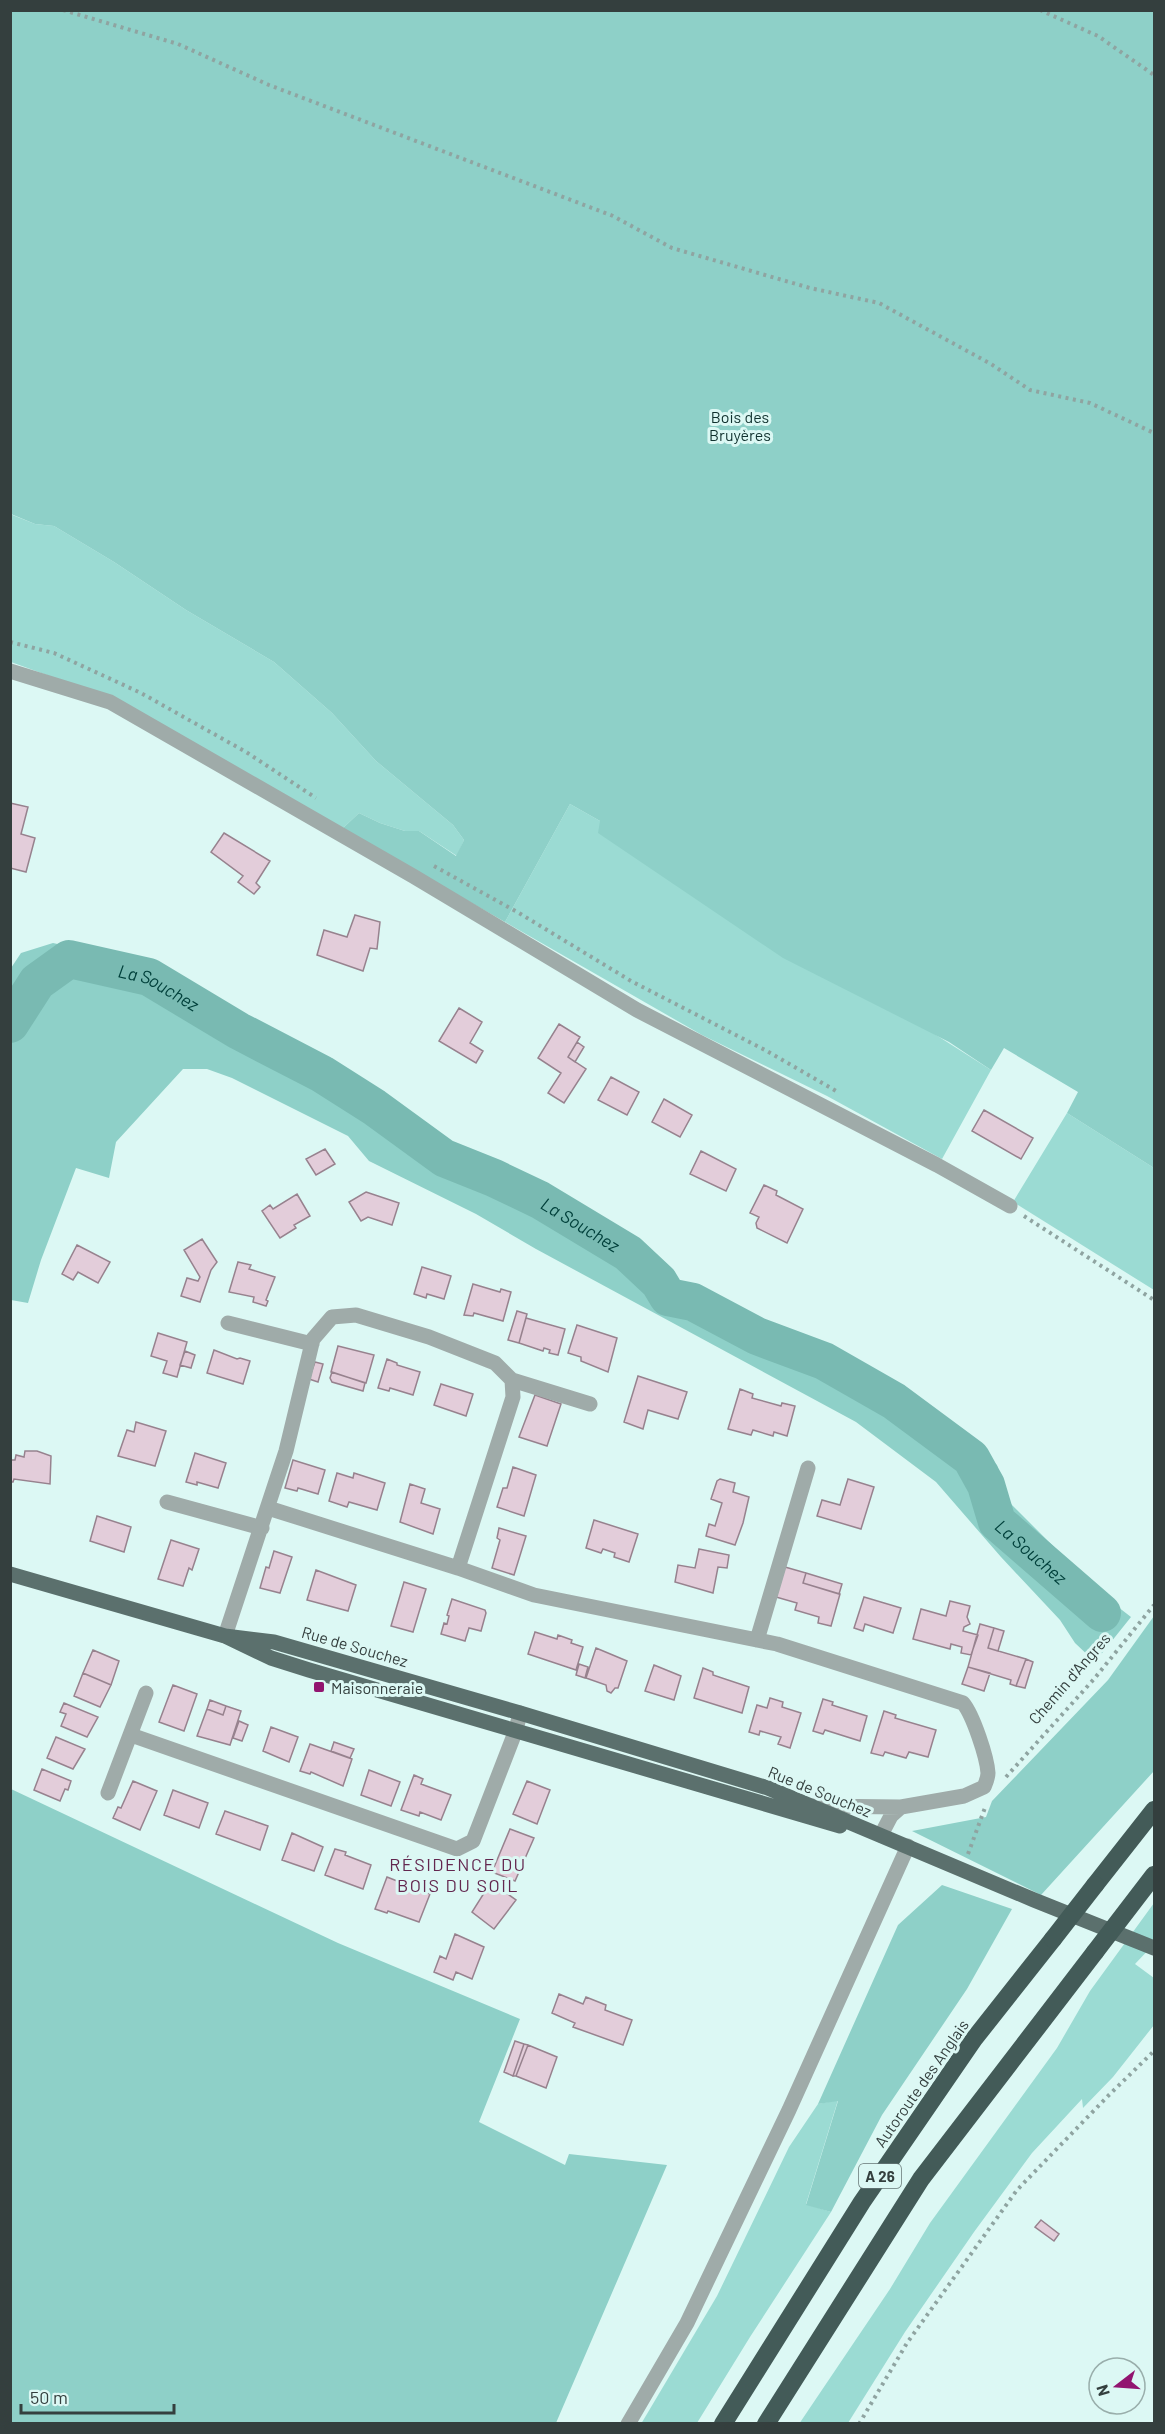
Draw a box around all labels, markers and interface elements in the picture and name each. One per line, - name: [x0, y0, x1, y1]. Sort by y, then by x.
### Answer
- park label: Bois des Bruyères: [709, 407, 771, 444]
- water label: La Souchez: [116, 959, 203, 1016]
- water label: La Souchez: [537, 1192, 624, 1256]
- water label: La Souchez: [991, 1515, 1072, 1589]
- street label: Rue de Souchez: [300, 1622, 410, 1670]
- street label: Chemin d'Angres: [1024, 1629, 1114, 1727]
- place label: Maisonneraie: [331, 1678, 423, 1697]
- marker: Maisonneraie: [312, 1680, 326, 1694]
- street label: Rue de Souchez: [766, 1762, 874, 1820]
- district label: RÉSIDENCE DU BOIS DU SOIL: [389, 1853, 527, 1896]
- street label: Autoroute des Anglais: [870, 2016, 972, 2150]
- road number: A 26: [859, 2164, 901, 2188]
- north arrow: [1087, 2356, 1147, 2416]
- scale bar: [21, 2377, 174, 2415]
- text: N: [1092, 2383, 1113, 2398]
- text: 50 m: [30, 2386, 68, 2408]

